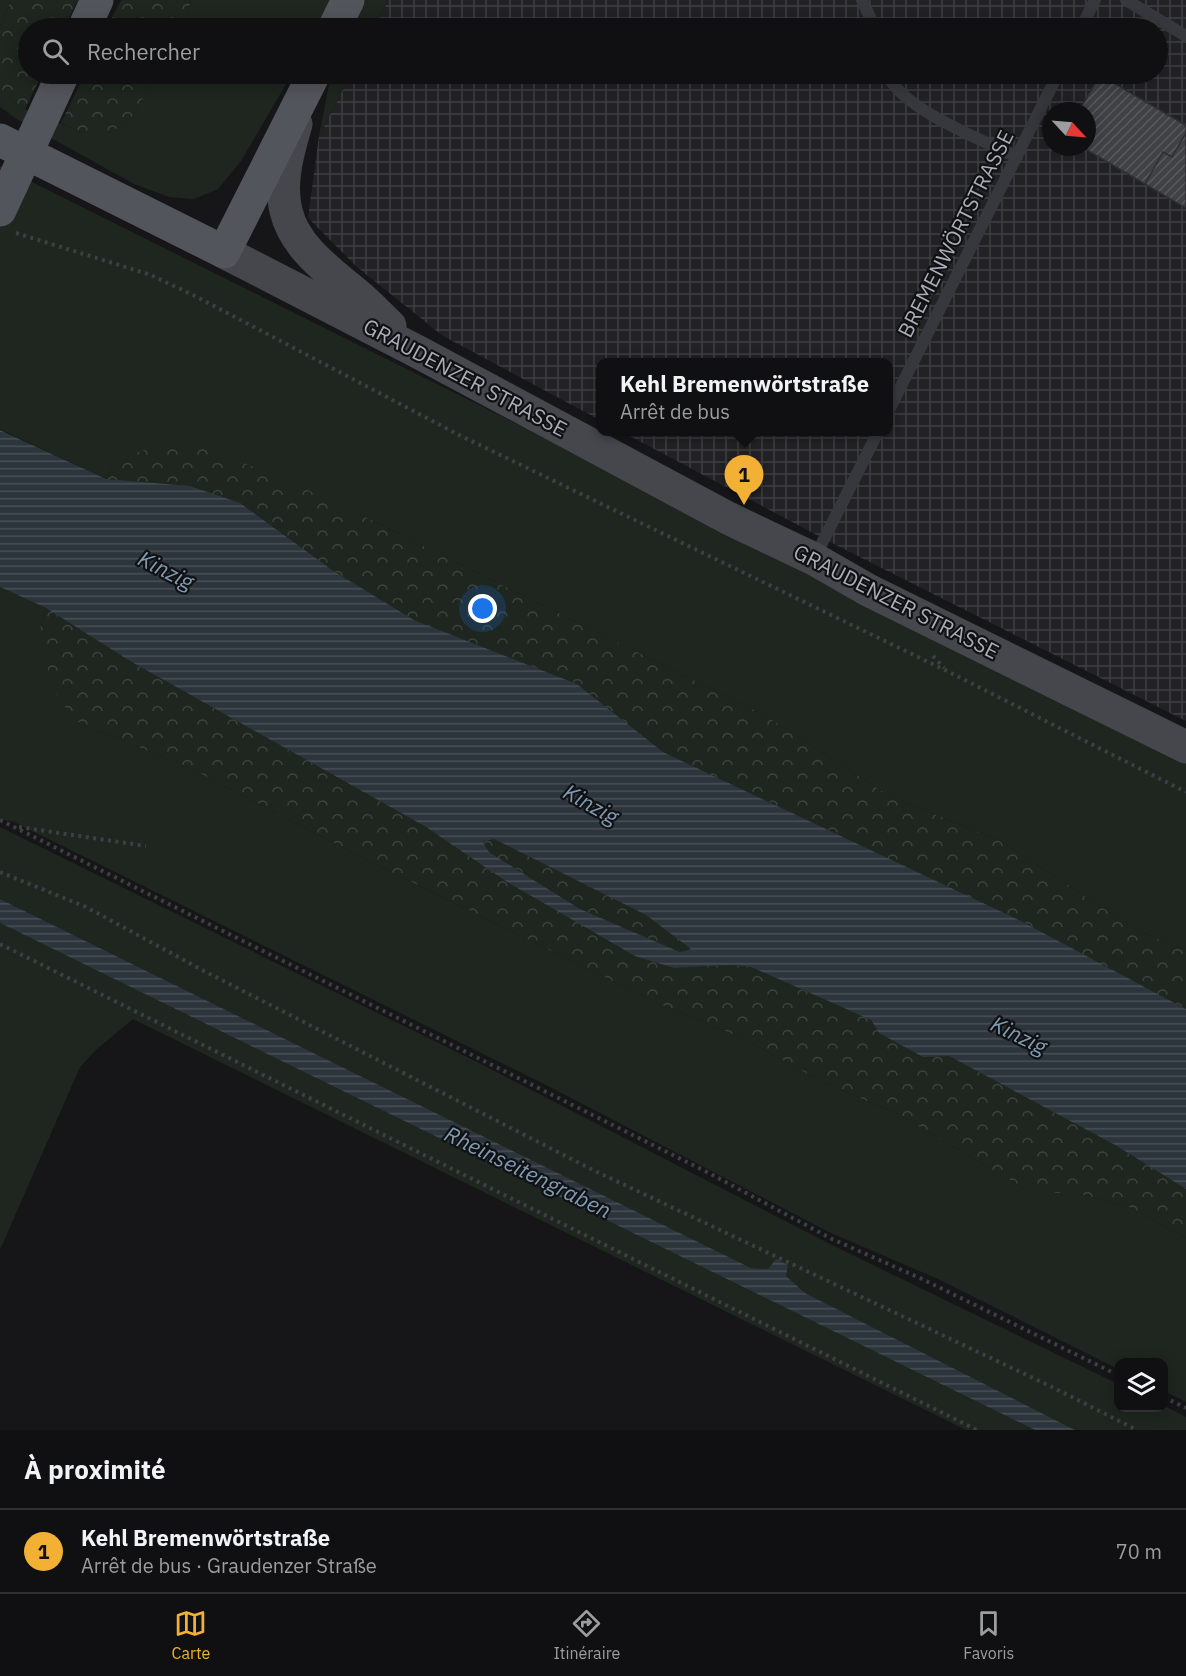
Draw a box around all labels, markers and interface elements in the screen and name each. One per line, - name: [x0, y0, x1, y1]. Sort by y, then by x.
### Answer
- search box: [18, 18, 1168, 84]
- icon: search: [39, 35, 72, 68]
- text: Rechercher: [87, 37, 200, 66]
- north arrow: [1042, 102, 1096, 156]
- street label: BREMENWÖRTSTRASSE: [891, 125, 1020, 342]
- street label: GRAUDENZER STRASSE: [359, 312, 572, 443]
- popup: [596, 358, 893, 436]
- text: Kehl Bremenwörtstraße: [620, 369, 869, 398]
- text: Arrêt de bus: [620, 398, 730, 425]
- pin: 1: [724, 456, 764, 505]
- street label: GRAUDENZER STRASSE: [789, 537, 1004, 665]
- water label: Kinzig: [133, 543, 200, 596]
- your location: [468, 594, 497, 623]
- water label: Kinzig: [559, 777, 625, 831]
- water label: Kinzig: [986, 1009, 1053, 1061]
- water label: Rheinseitengraben: [440, 1119, 616, 1224]
- map controls: [1114, 1358, 1168, 1412]
- button: layers: [1114, 1358, 1168, 1412]
- text: À proximité: [24, 1452, 166, 1486]
- text: Kehl Bremenwörtstraße: [81, 1523, 330, 1552]
- text: 1: [38, 1538, 50, 1565]
- text: 70 m: [1116, 1538, 1162, 1565]
- text: Arrêt de bus · Graudenzer Straße: [81, 1552, 377, 1579]
- tab: Carte: [172, 1607, 210, 1663]
- tab: Itinéraire: [553, 1607, 620, 1663]
- tab: Favoris: [963, 1607, 1014, 1663]

